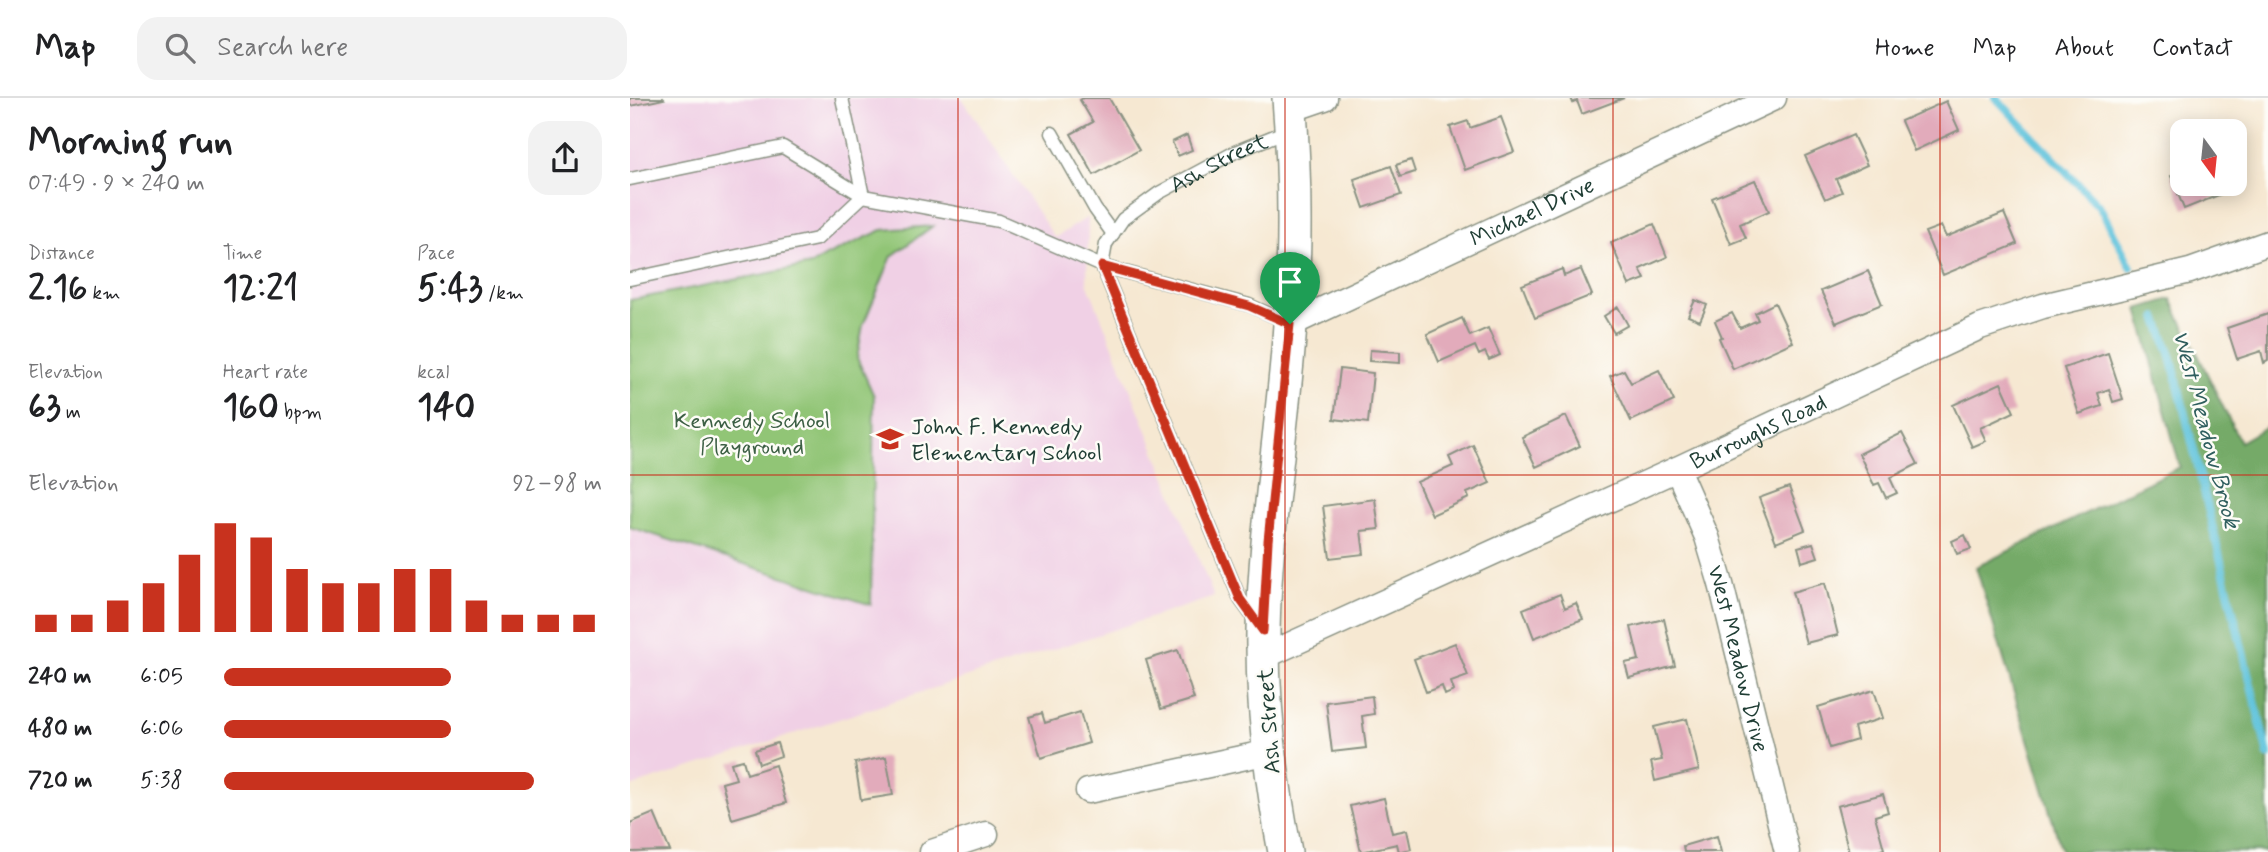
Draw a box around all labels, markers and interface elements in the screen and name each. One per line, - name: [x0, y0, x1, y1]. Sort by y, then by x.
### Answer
- search box: [137, 17, 627, 80]
- text: Map: [35, 26, 95, 70]
- icon: search: [161, 29, 199, 67]
- text: Search here: [217, 31, 348, 65]
- text: Home: [1875, 33, 1935, 64]
- text: Map: [1973, 33, 2017, 64]
- text: About: [2055, 33, 2114, 64]
- text: Contact: [2152, 33, 2233, 64]
- text: Morning run: [28, 118, 233, 167]
- north arrow: [2170, 119, 2247, 196]
- map controls: [2170, 119, 2247, 196]
- button: share: [528, 121, 602, 195]
- street label: Ash Street: [1165, 127, 1273, 201]
- text: 07:49 · 9 × 240 m: [28, 169, 205, 199]
- street label: Michael Drive: [1466, 171, 1600, 255]
- text: Distance: [28, 241, 95, 266]
- text: Time: [223, 241, 262, 266]
- text: Pace: [417, 241, 455, 266]
- pin: [1260, 252, 1320, 324]
- icon: arrive: [1271, 263, 1309, 301]
- text: 2.16: [28, 266, 87, 312]
- text: 12:21: [223, 266, 298, 312]
- text: 5:43: [417, 266, 483, 312]
- text: km: [87, 281, 120, 306]
- text: /km: [483, 281, 524, 306]
- water label: West Meadow Brook: [2164, 327, 2247, 534]
- text: Elevation: [28, 360, 103, 385]
- text: Heart rate: [223, 360, 308, 385]
- text: kcal: [417, 360, 449, 385]
- text: 63: [28, 385, 61, 431]
- text: 160: [223, 385, 279, 431]
- text: 140: [417, 385, 475, 431]
- street label: Burroughs Road: [1686, 388, 1832, 478]
- text: m: [61, 400, 81, 425]
- text: bpm: [279, 400, 322, 425]
- park label: Kennedy School Playground: [674, 407, 830, 463]
- place label: John F. Kennedy Elementary School: [911, 413, 1102, 469]
- school or university icon: John F. Kennedy Elementary School: [875, 424, 905, 454]
- text: Elevation: [28, 469, 119, 499]
- text: 92–98 m: [512, 469, 602, 499]
- street label: West Meadow Drive: [1699, 562, 1775, 756]
- text: 240 m: [28, 662, 92, 692]
- text: 6:05: [140, 662, 183, 692]
- street label: Ash Street: [1251, 666, 1289, 775]
- text: 480 m: [28, 714, 92, 744]
- text: 6:06: [140, 714, 184, 744]
- text: 720 m: [28, 766, 92, 796]
- text: 5:38: [140, 766, 183, 796]

